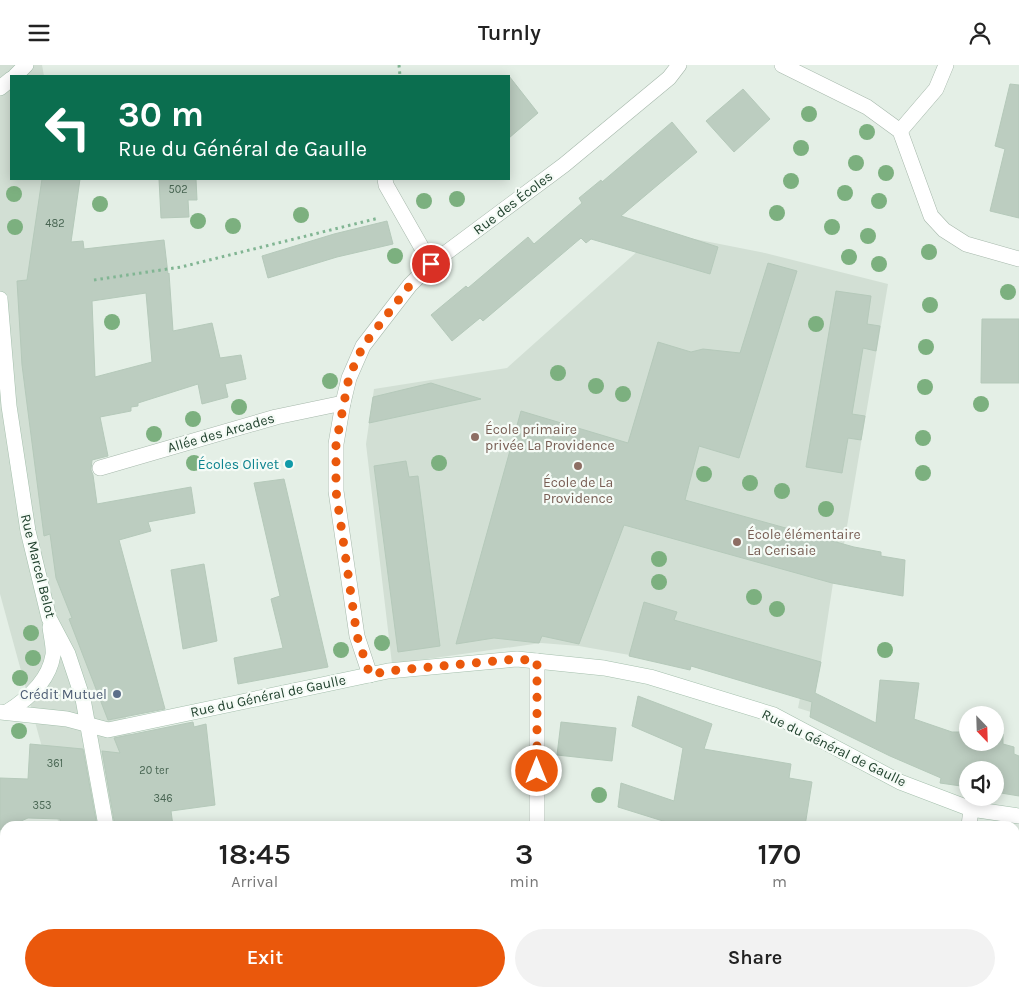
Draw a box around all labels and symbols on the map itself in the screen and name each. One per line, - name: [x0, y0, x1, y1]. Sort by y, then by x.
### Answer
- street label: Rue des Écoles: [469, 167, 556, 238]
- house number: 502: [168, 183, 188, 196]
- house number: 482: [45, 217, 65, 230]
- pin: [410, 243, 452, 285]
- street label: Allée des Arcades: [165, 410, 277, 456]
- place label: École primaire privée La Providence: [485, 420, 615, 454]
- marker: École primaire privée La Providence: [469, 431, 481, 443]
- place label: Écoles Olivet: [198, 455, 279, 473]
- marker: Écoles Olivet: [283, 458, 295, 470]
- marker: École de La Providence: [572, 460, 584, 472]
- place label: École de La Providence: [543, 473, 613, 507]
- street label: Rue Marcel Belot: [17, 512, 59, 620]
- place label: École élémentaire La Cerisaie: [747, 525, 861, 559]
- marker: École élémentaire La Cerisaie: [731, 536, 743, 548]
- street label: Rue du Général de Gaulle: [189, 671, 347, 721]
- place label: Crédit Mutuel: [20, 686, 107, 703]
- marker: Crédit Mutuel: [111, 688, 123, 700]
- street label: Rue du Général de Gaulle: [759, 706, 909, 790]
- north arrow: [959, 706, 1004, 751]
- position arrow: [510, 744, 562, 796]
- house number: 361: [47, 757, 63, 770]
- house number: 20 ter: [139, 764, 169, 777]
- house number: 346: [154, 792, 172, 805]
- house number: 353: [32, 799, 52, 812]

